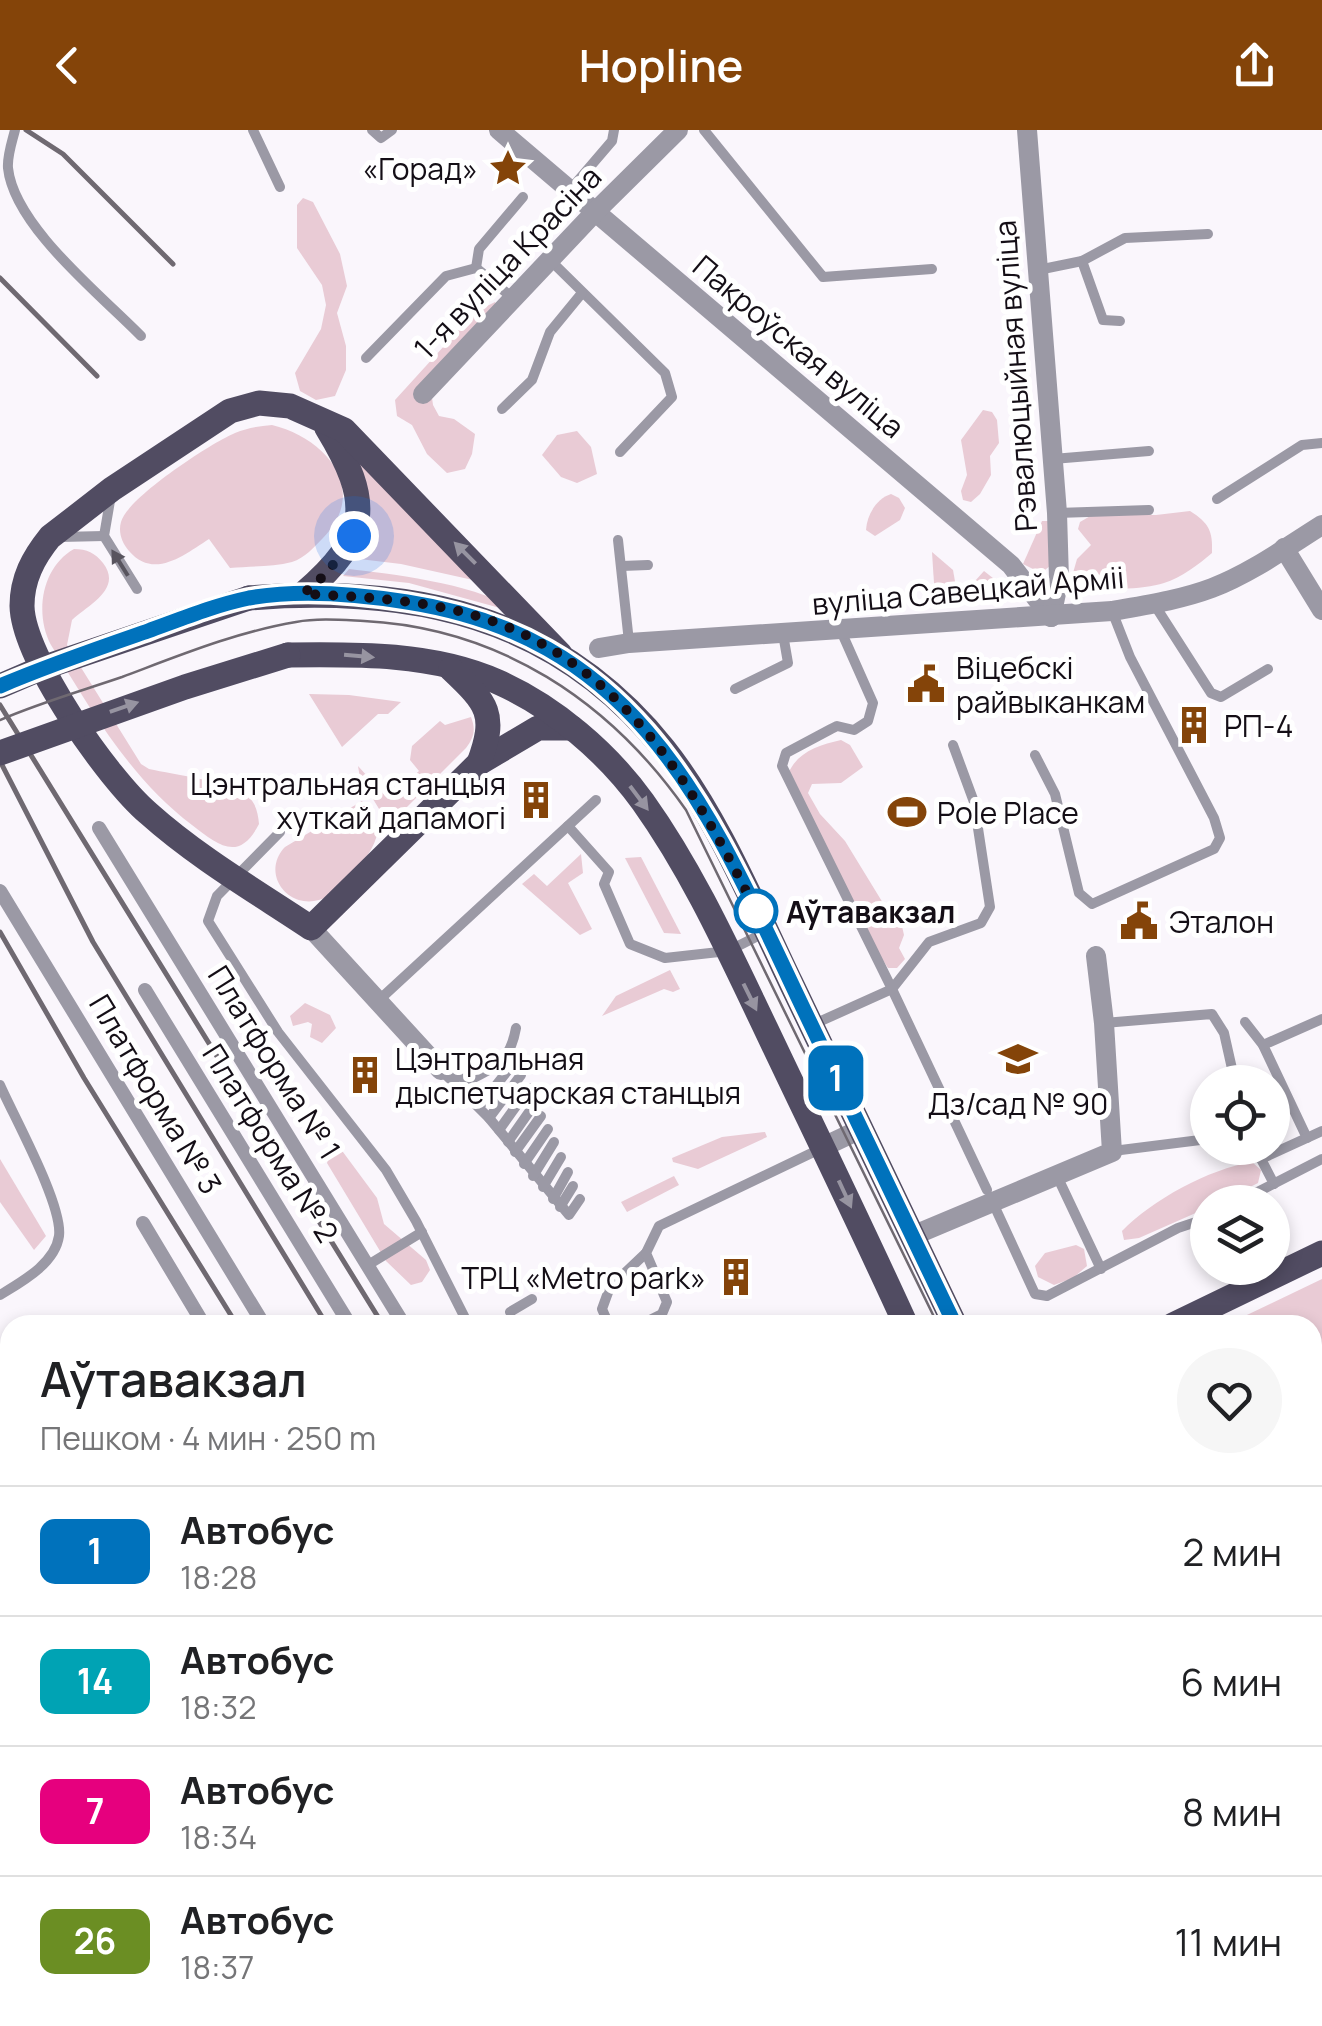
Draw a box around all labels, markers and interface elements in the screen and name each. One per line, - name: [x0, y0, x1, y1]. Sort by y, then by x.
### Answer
- text: Hopline: [579, 34, 743, 96]
- icon: back: [40, 38, 95, 93]
- icon: share: [1227, 38, 1282, 93]
- place icon: «Горад»: [487, 147, 529, 189]
- place label: «Горад»: [362, 148, 478, 189]
- street label: 1-я вуліца Красіна: [404, 157, 610, 367]
- street label: Рэвалюцыйная вуліца: [984, 219, 1046, 533]
- street label: Пакроўская вуліца: [685, 245, 913, 447]
- your location: [329, 511, 379, 561]
- one-way arrow: [454, 542, 477, 566]
- one-way arrow: [112, 549, 129, 577]
- street label: вуліца Савецкай Арміі: [810, 556, 1126, 624]
- place label: Віцебскі райвыканкам: [956, 647, 1145, 722]
- one-way arrow: [344, 648, 375, 664]
- public building icon: Віцебскі райвыканкам: [905, 663, 947, 705]
- one-way arrow: [110, 699, 140, 714]
- building icon: РП-4: [1173, 704, 1215, 746]
- place label: РП-4: [1224, 705, 1294, 746]
- place label: Цэнтральная станцыя хуткай дапамогі: [190, 763, 506, 838]
- building icon: Цэнтральная станцыя хуткай дапамогі: [515, 779, 557, 821]
- one-way arrow: [628, 785, 649, 811]
- sports icon: Pole Place: [886, 791, 928, 833]
- place label: Pole Place: [937, 792, 1079, 833]
- marker: Аўтавакзал: [735, 890, 777, 932]
- place label: Аўтавакзал: [786, 891, 956, 932]
- public building icon: Эталон: [1118, 900, 1160, 942]
- place label: Эталон: [1169, 901, 1274, 942]
- street label: Платформа № 1: [199, 957, 351, 1167]
- one-way arrow: [742, 983, 759, 1012]
- street label: Платформа № 3: [80, 987, 232, 1201]
- street label: Платформа № 2: [194, 1036, 348, 1250]
- place label: Цэнтральная дыспетчарская станцыя: [395, 1038, 741, 1113]
- school or university icon: Дз/сад № 90: [997, 1038, 1039, 1080]
- line badge: 1: [804, 1046, 868, 1110]
- building icon: Цэнтральная дыспетчарская станцыя: [344, 1054, 386, 1096]
- text: 1: [828, 1054, 844, 1102]
- map controls: [1190, 1065, 1290, 1285]
- button: locate: [1190, 1065, 1290, 1165]
- place label: Дз/сад № 90: [928, 1083, 1108, 1124]
- one-way arrow: [837, 1180, 854, 1209]
- button: layers: [1190, 1185, 1290, 1285]
- building icon: ТРЦ «Metro park»: [715, 1256, 757, 1298]
- place label: ТРЦ «Metro park»: [461, 1257, 706, 1298]
- text: Аўтавакзал: [40, 1346, 307, 1411]
- button: heart: [1177, 1348, 1282, 1453]
- text: Пешком · 4 мин · 250 m: [40, 1416, 376, 1460]
- text: Автобус: [180, 1503, 334, 1555]
- text: 2 мин: [1182, 1525, 1282, 1577]
- text: 1: [87, 1527, 103, 1575]
- text: 18:28: [180, 1555, 257, 1599]
- text: Автобус: [180, 1633, 334, 1685]
- text: 6 мин: [1180, 1655, 1282, 1707]
- text: 14: [77, 1657, 113, 1705]
- text: 18:32: [180, 1685, 257, 1729]
- text: Автобус: [180, 1763, 334, 1815]
- text: 8 мин: [1182, 1785, 1282, 1837]
- text: 7: [86, 1787, 104, 1835]
- text: 18:34: [180, 1815, 257, 1859]
- text: Автобус: [180, 1893, 334, 1945]
- text: 11 мин: [1174, 1915, 1282, 1967]
- text: 26: [74, 1917, 116, 1965]
- text: 18:37: [180, 1945, 254, 1989]

